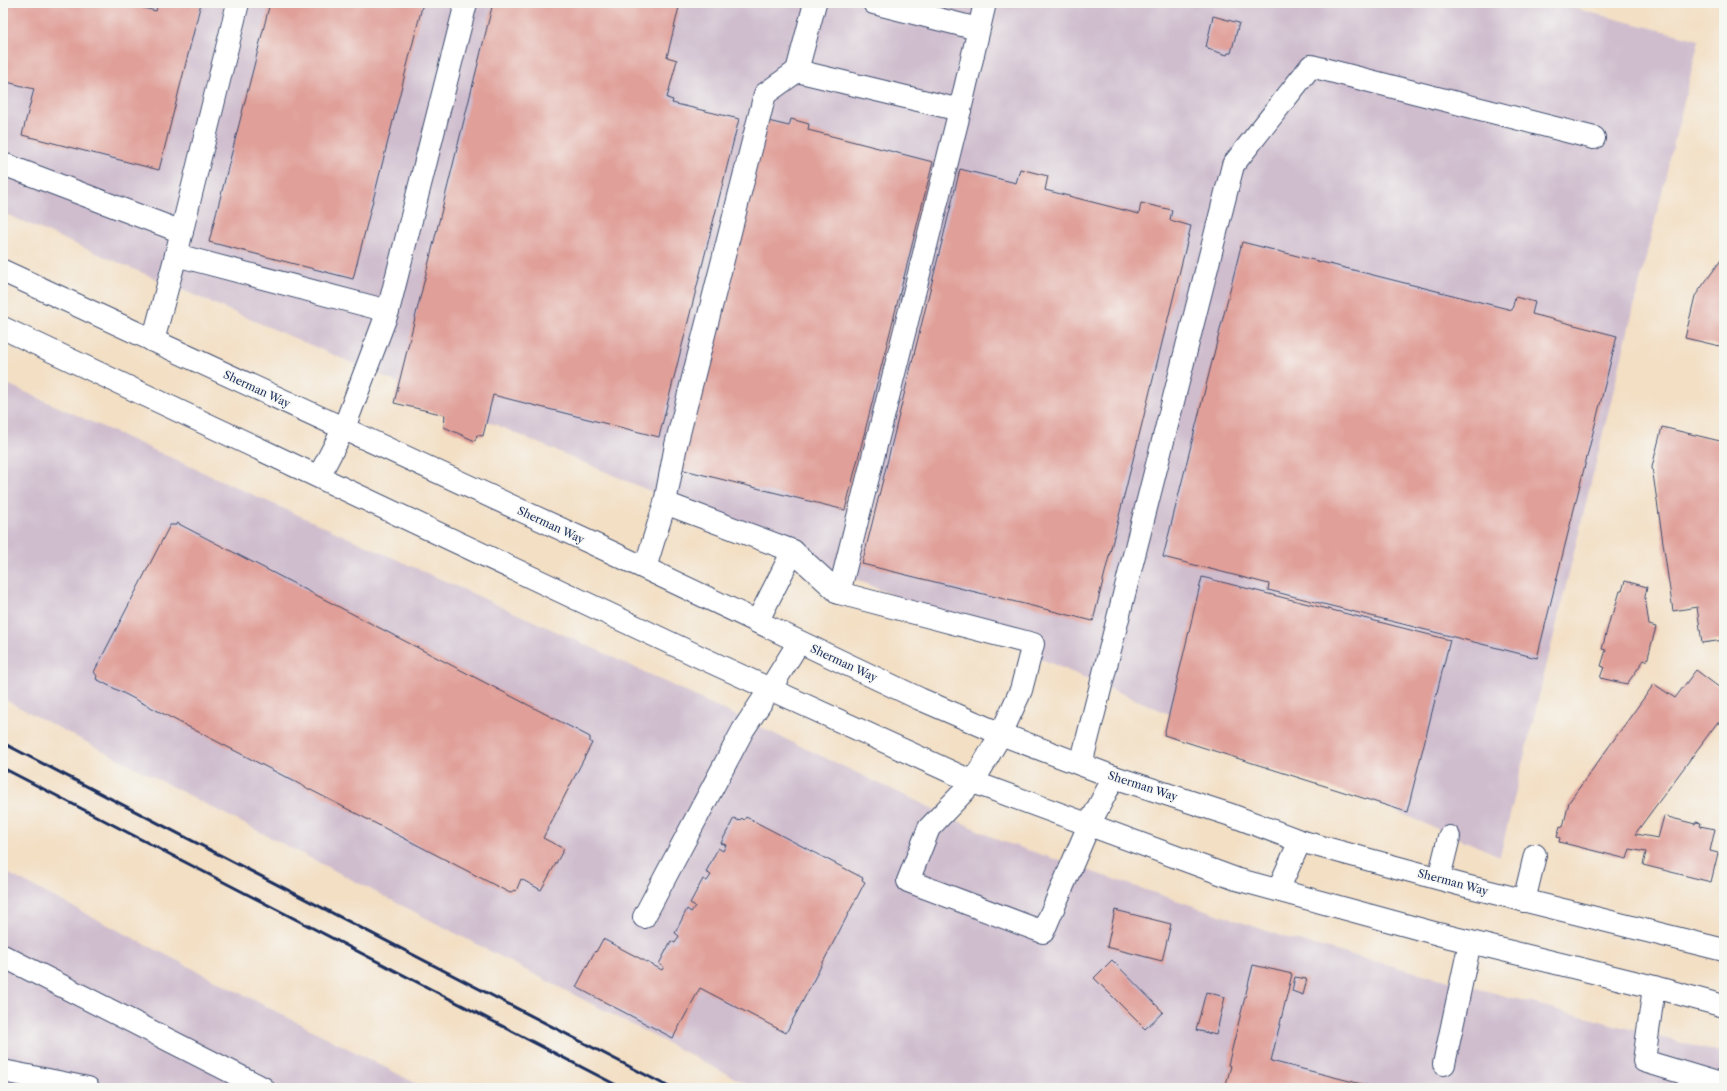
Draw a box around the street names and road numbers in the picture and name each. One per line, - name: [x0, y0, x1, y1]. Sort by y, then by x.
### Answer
- street label: Sherman Way: [221, 367, 294, 411]
- street label: Sherman Way: [515, 503, 588, 547]
- street label: Sherman Way: [808, 641, 881, 685]
- street label: Sherman Way: [1106, 768, 1180, 804]
- street label: Sherman Way: [1416, 866, 1491, 898]

